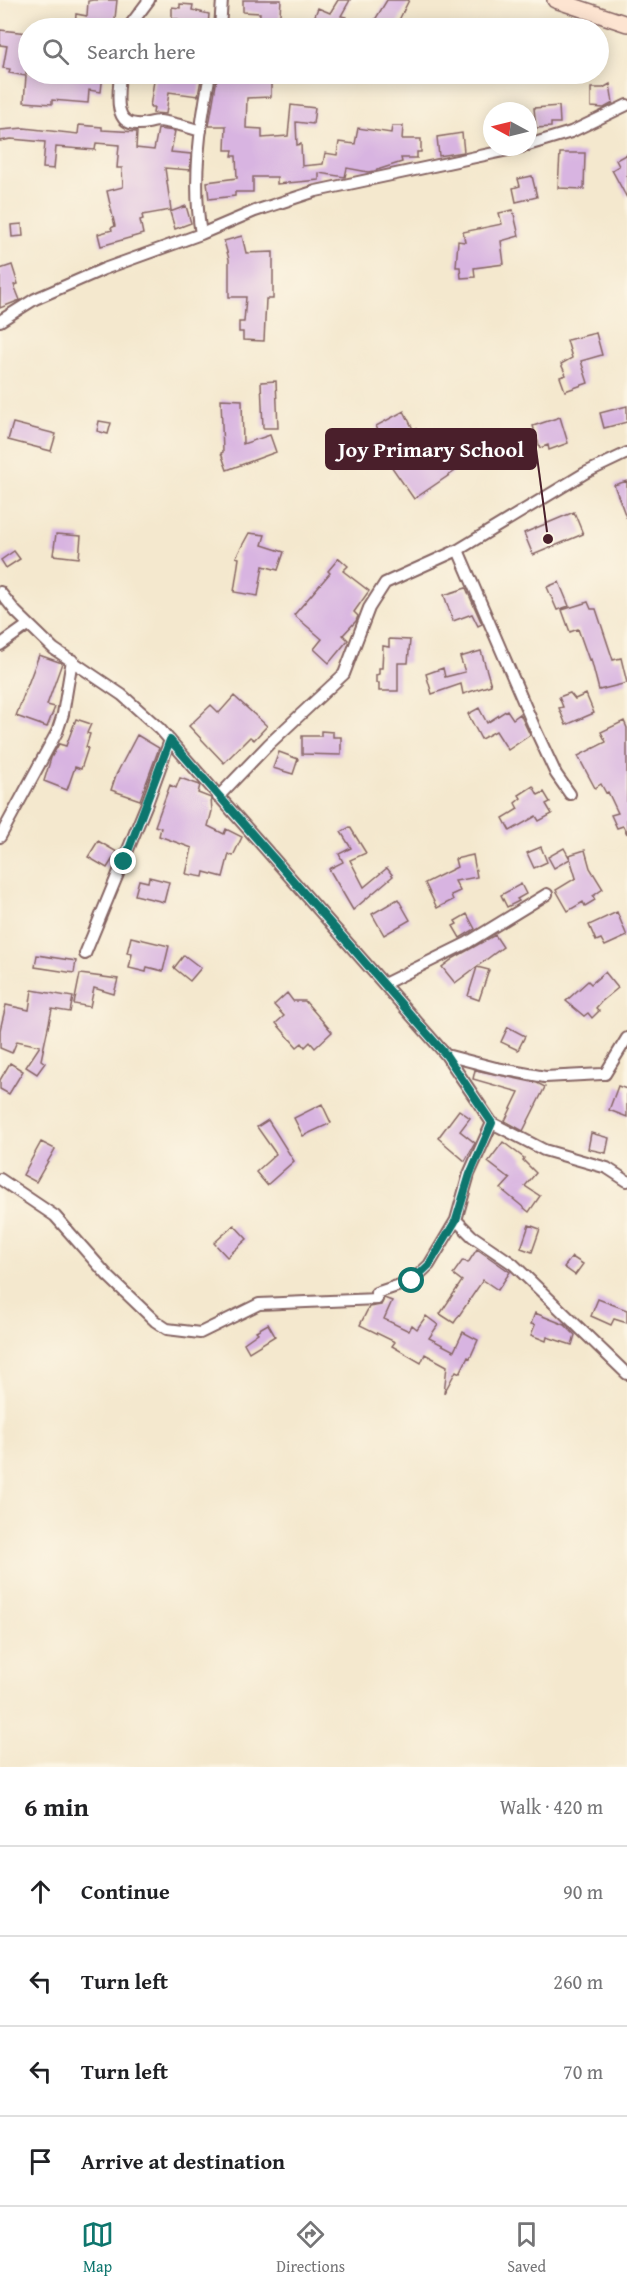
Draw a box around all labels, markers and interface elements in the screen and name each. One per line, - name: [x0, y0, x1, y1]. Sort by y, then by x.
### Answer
- search box: [18, 18, 609, 84]
- icon: search: [39, 35, 72, 68]
- text: Search here: [87, 35, 196, 67]
- north arrow: [483, 102, 537, 156]
- callout: Joy Primary School: [326, 429, 536, 469]
- text: Joy Primary School: [334, 433, 524, 465]
- route end: [110, 848, 136, 874]
- route start: [398, 1267, 424, 1293]
- text: 6 min: [24, 1787, 89, 1826]
- text: Walk · 420 m: [500, 1792, 603, 1821]
- icon: ahead: [24, 1875, 57, 1908]
- text: Continue: [81, 1875, 170, 1907]
- text: 90 m: [563, 1877, 603, 1906]
- icon: left: [24, 1965, 57, 1998]
- text: Turn left: [81, 1965, 168, 1997]
- text: 260 m: [553, 1967, 603, 1996]
- icon: left: [24, 2055, 57, 2088]
- text: Turn left: [81, 2055, 168, 2087]
- text: 70 m: [563, 2057, 603, 2086]
- icon: arrive: [24, 2145, 57, 2178]
- text: Arrive at destination: [81, 2145, 285, 2177]
- tab: Map: [81, 2218, 114, 2278]
- tab: Directions: [276, 2218, 345, 2278]
- tab: Saved: [507, 2218, 546, 2278]

